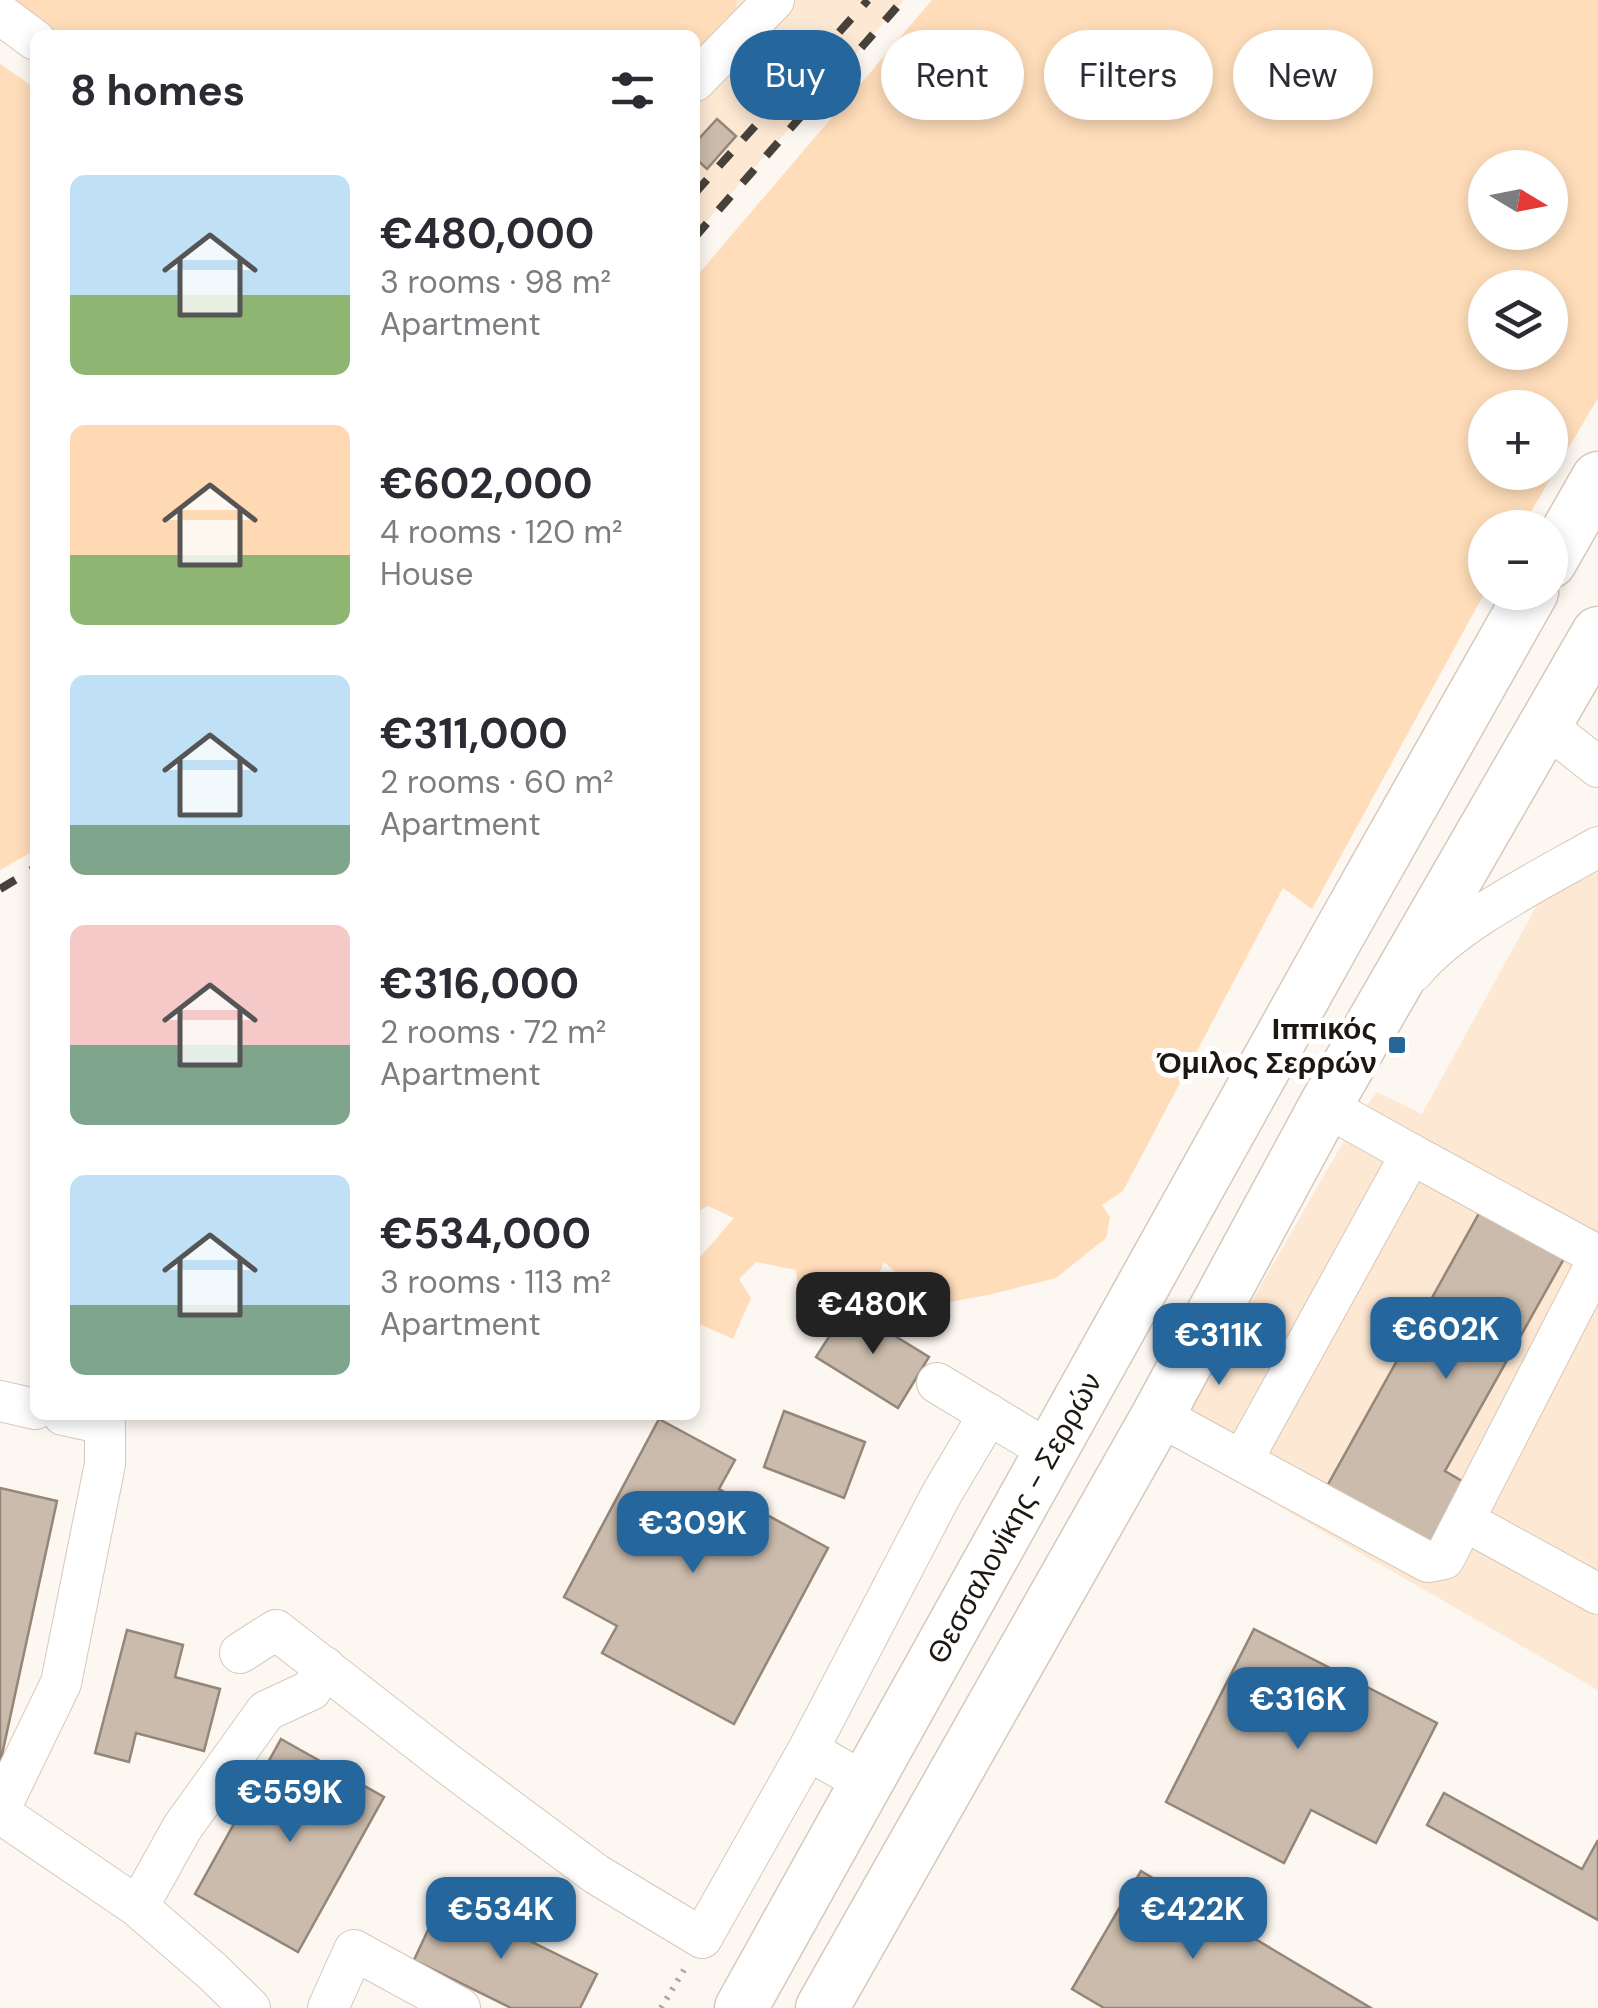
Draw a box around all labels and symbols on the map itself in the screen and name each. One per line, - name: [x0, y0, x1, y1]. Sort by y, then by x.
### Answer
- north arrow: [1468, 150, 1568, 250]
- place label: Ιππικός Όμιλος Σερρών: [1156, 1009, 1377, 1082]
- marker: Ιππικός Όμιλος Σερρών: [1386, 1034, 1408, 1056]
- pin: €480K: [803, 1272, 943, 1357]
- pin: €602K: [1376, 1297, 1516, 1382]
- pin: €311K: [1149, 1303, 1289, 1388]
- street label: Θεσσαλονίκης - Σερρών: [918, 1366, 1110, 1670]
- pin: €309K: [623, 1491, 763, 1576]
- pin: €316K: [1228, 1667, 1368, 1752]
- pin: €559K: [220, 1760, 360, 1845]
- pin: €534K: [431, 1877, 571, 1962]
- pin: €422K: [1123, 1877, 1263, 1962]

